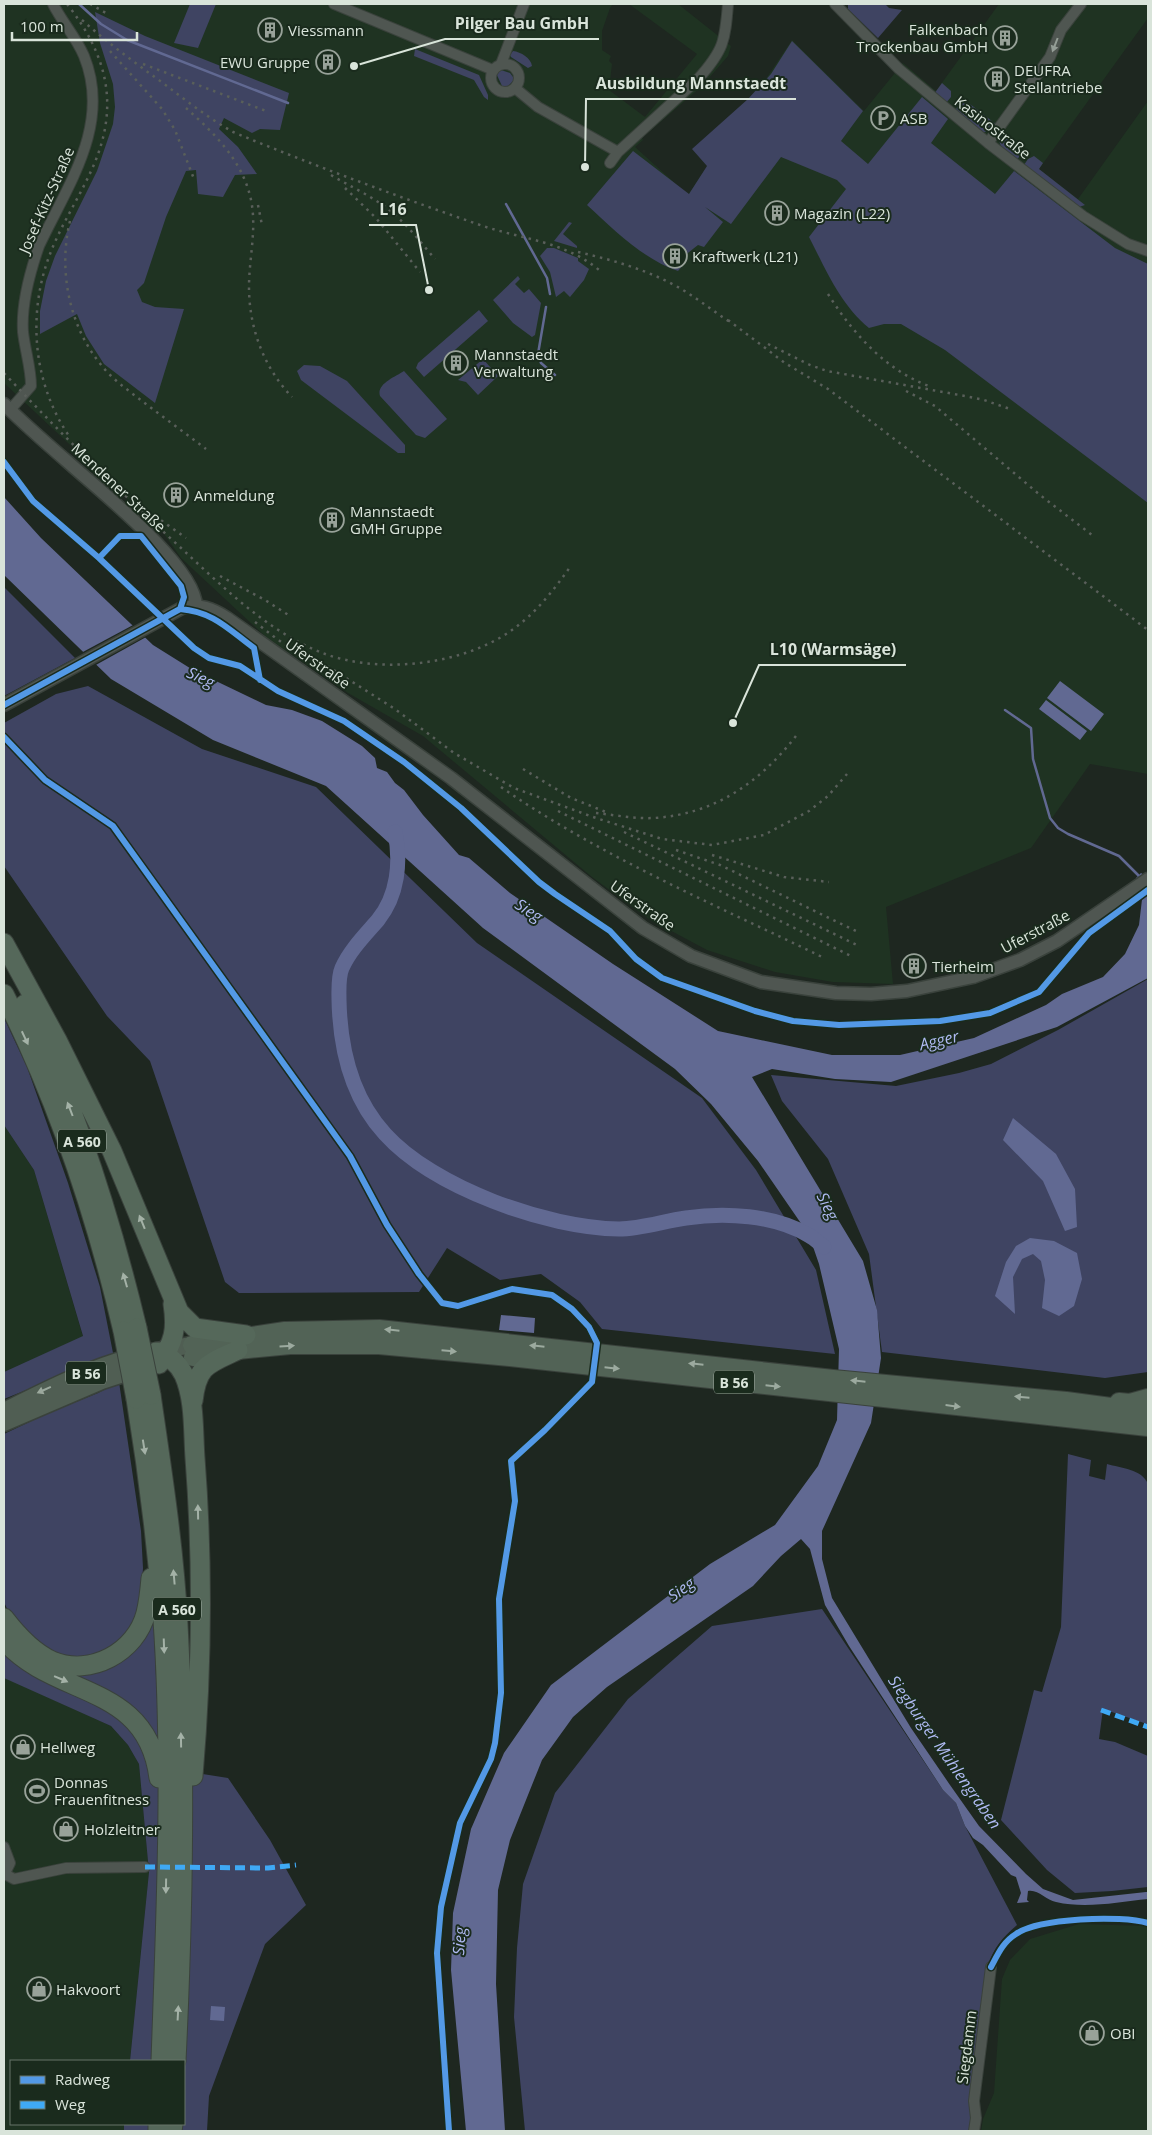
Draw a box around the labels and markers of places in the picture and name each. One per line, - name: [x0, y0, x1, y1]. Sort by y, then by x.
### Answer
- callout: Pilger Bau GmbH: [445, 8, 599, 39]
- building icon: Viessmann: [257, 17, 283, 43]
- place label: Falkenbach Trockenbau GmbH: [856, 19, 988, 56]
- place label: Viessmann: [288, 20, 364, 40]
- building icon: Falkenbach Trockenbau GmbH: [992, 25, 1018, 51]
- building icon: EWU Gruppe: [315, 49, 341, 75]
- place label: EWU Gruppe: [220, 52, 310, 72]
- place label: DEUFRA Stellantriebe: [1014, 60, 1102, 97]
- building icon: DEUFRA Stellantriebe: [984, 66, 1010, 92]
- callout: Ausbildung Mannstaedt: [586, 68, 796, 99]
- parking icon: ASB: [870, 105, 896, 131]
- place label: ASB: [900, 108, 927, 128]
- callout: L16: [369, 194, 416, 225]
- building icon: Magazin (L22): [764, 200, 790, 226]
- place label: Magazin (L22): [794, 203, 890, 223]
- building icon: Kraftwerk (L21): [662, 243, 688, 269]
- place label: Kraftwerk (L21): [692, 246, 798, 266]
- place label: Mannstaedt Verwaltung: [474, 344, 558, 381]
- building icon: Mannstaedt Verwaltung: [443, 350, 469, 376]
- building icon: Anmeldung: [163, 482, 189, 508]
- place label: Anmeldung: [194, 485, 275, 505]
- place label: Mannstaedt GMH Gruppe: [350, 501, 442, 538]
- building icon: Mannstaedt GMH Gruppe: [319, 507, 345, 533]
- callout: L10 (Warmsäge): [759, 634, 906, 665]
- building icon: Tierheim: [901, 953, 927, 979]
- place label: Tierheim: [932, 956, 994, 976]
- shop icon: Hellweg: [10, 1734, 36, 1760]
- place label: Hellweg: [40, 1737, 95, 1757]
- place label: Donnas Frauenfitness: [54, 1772, 149, 1809]
- sports icon: Donnas Frauenfitness: [24, 1778, 50, 1804]
- shop icon: Holzleitner: [53, 1816, 79, 1842]
- place label: Holzleitner: [84, 1819, 160, 1839]
- shop icon: Hakvoort: [26, 1976, 52, 2002]
- place label: Hakvoort: [56, 1979, 120, 1999]
- shop icon: OBI: [1079, 2020, 1105, 2046]
- place label: OBI: [1110, 2023, 1136, 2043]

